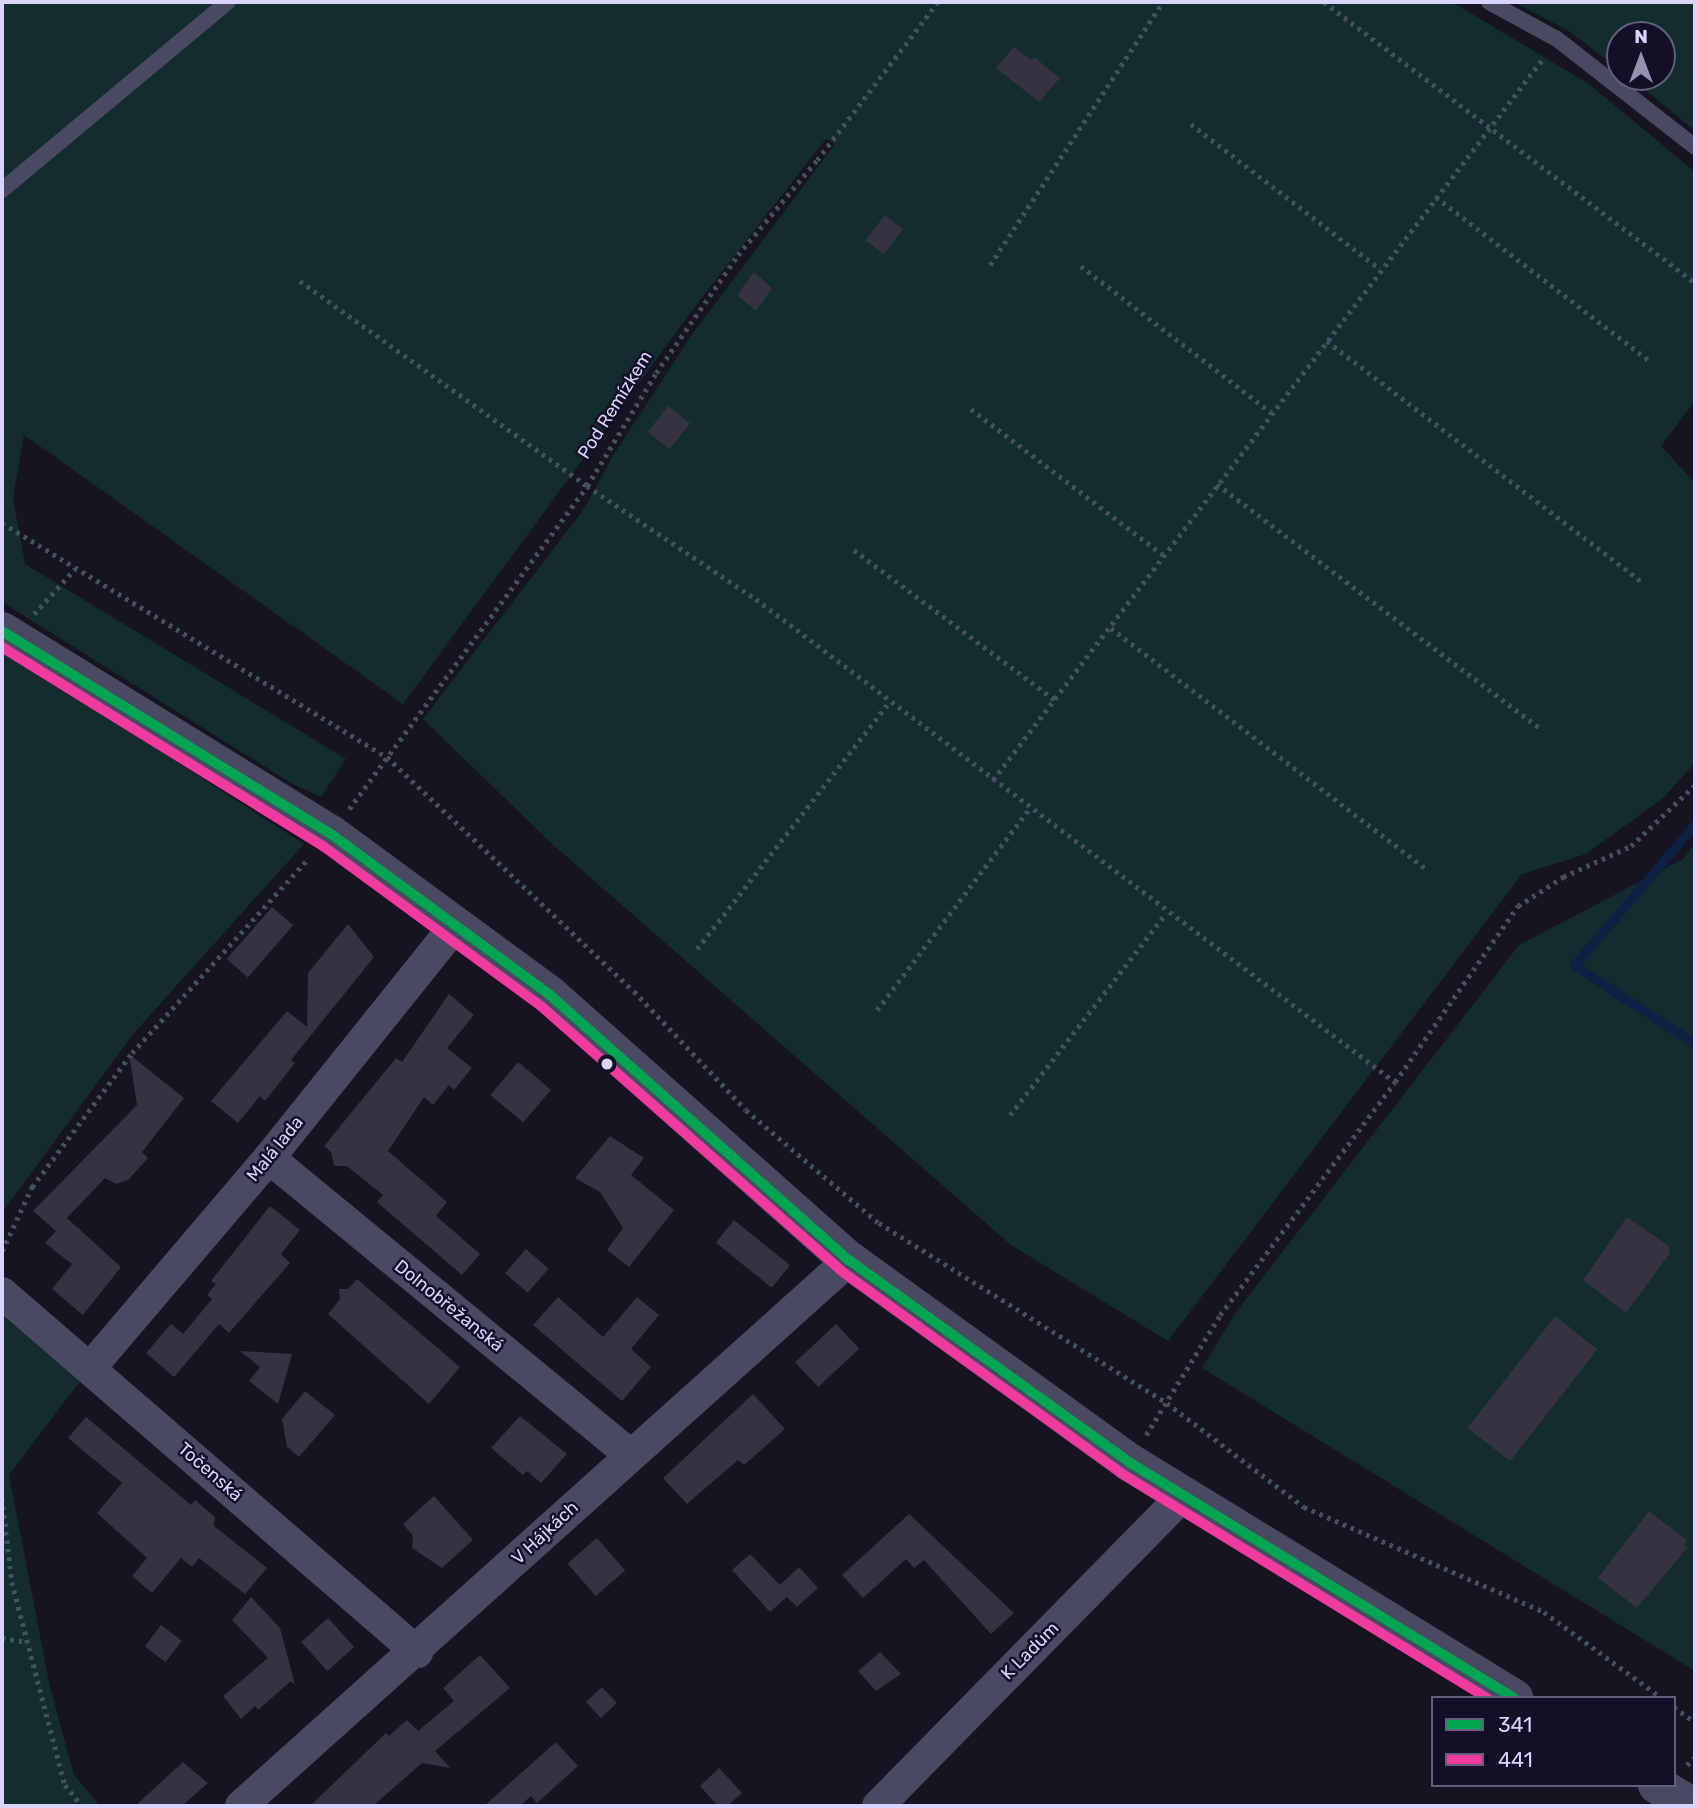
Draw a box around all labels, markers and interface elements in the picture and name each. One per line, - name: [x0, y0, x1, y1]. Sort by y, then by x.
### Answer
- north arrow: [1606, 21, 1676, 91]
- text: N: [1634, 25, 1648, 48]
- street label: Pod Remízkem: [573, 347, 657, 463]
- unlabelled marker: [600, 1057, 614, 1071]
- street label: Malá lada: [242, 1112, 308, 1186]
- street label: Dolnobřežanská: [390, 1255, 508, 1357]
- street label: Točenská: [173, 1438, 247, 1506]
- street label: V Hájkách: [507, 1497, 583, 1569]
- street label: K Ladům: [997, 1618, 1063, 1684]
- legend: [1431, 1696, 1676, 1787]
- text: 341: [1498, 1712, 1532, 1737]
- text: 441: [1498, 1747, 1533, 1772]

